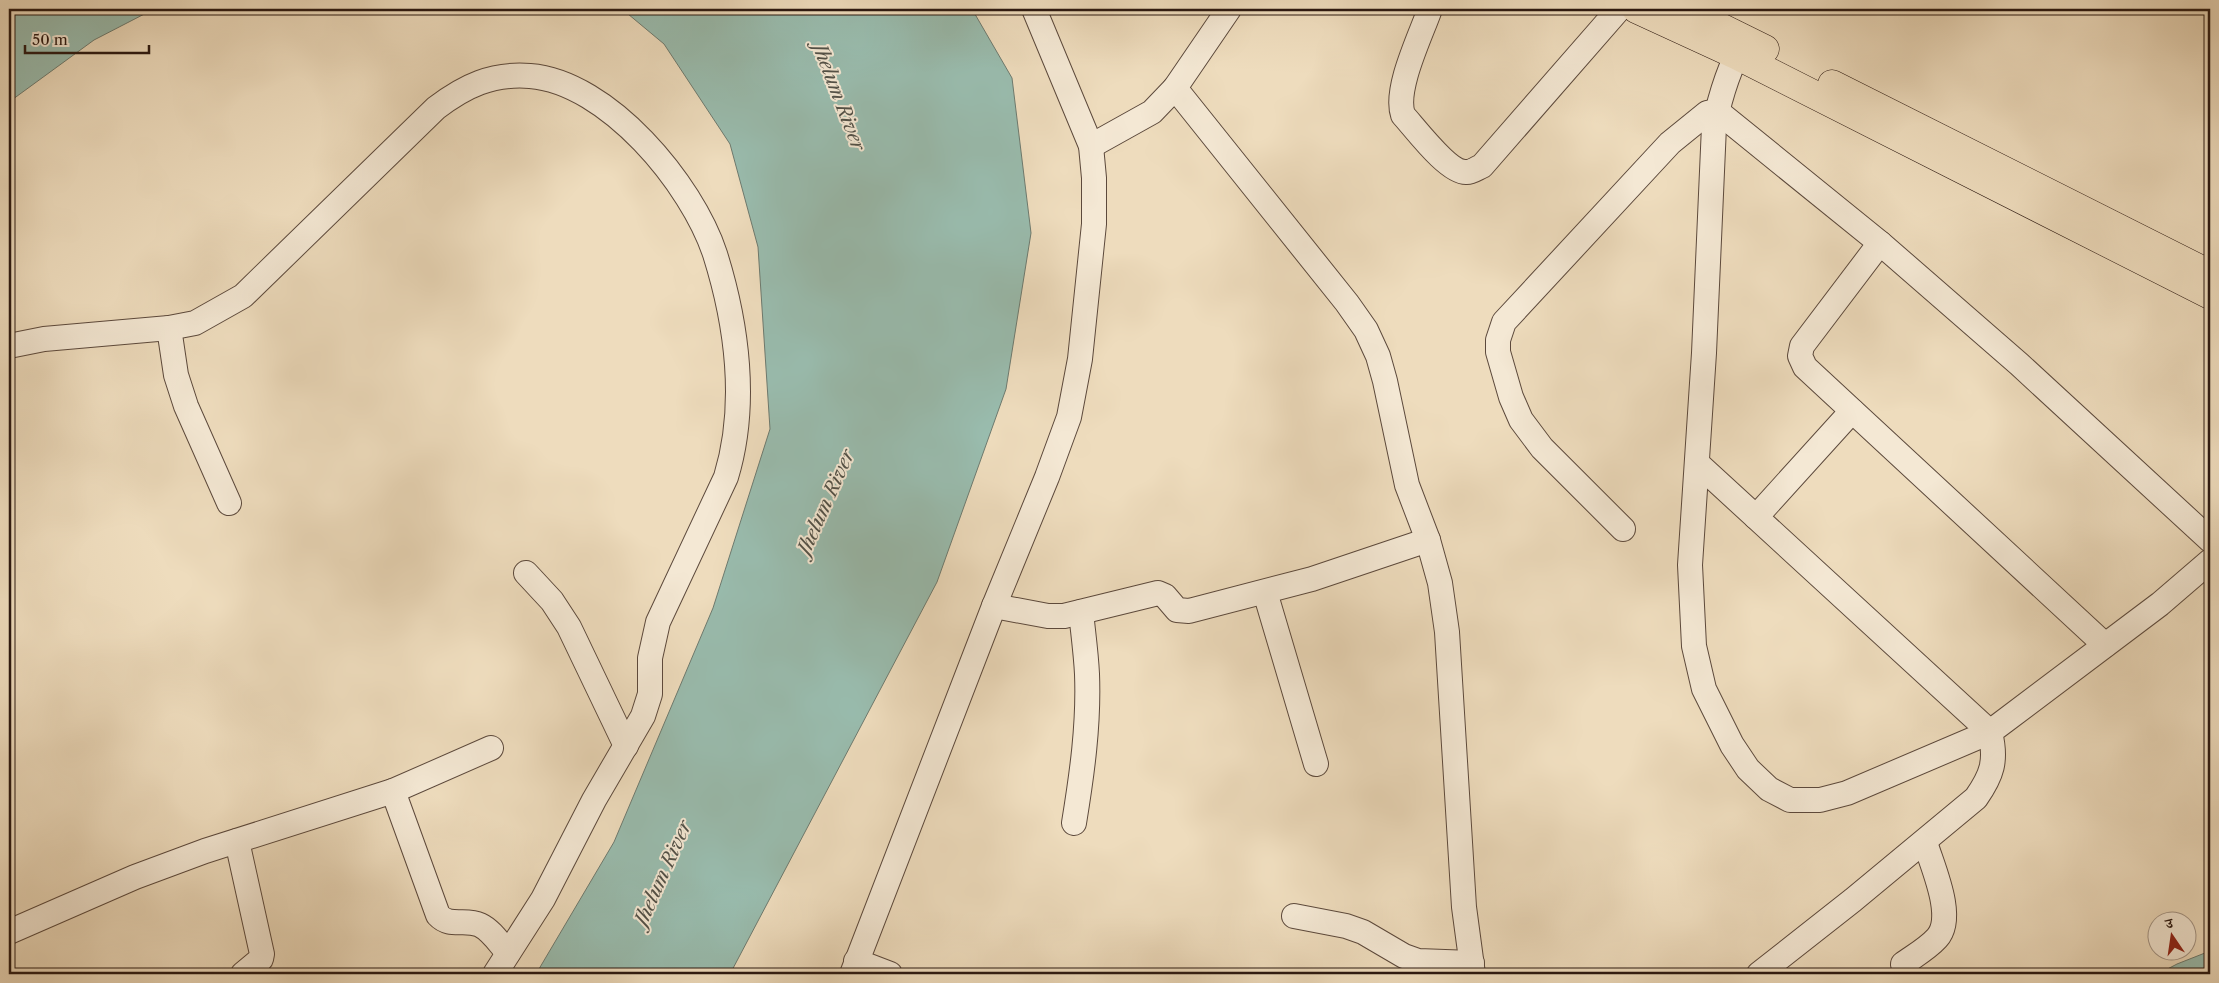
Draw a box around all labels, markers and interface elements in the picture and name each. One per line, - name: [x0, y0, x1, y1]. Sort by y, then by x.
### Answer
- scale bar: [25, 22, 149, 54]
- text: 50 m: [32, 30, 68, 49]
- water label: Jhelum River: [806, 36, 870, 155]
- water label: Jhelum River: [791, 445, 860, 563]
- water label: Jhelum River: [628, 816, 697, 934]
- north arrow: [2146, 910, 2196, 960]
- text: उ: [2163, 914, 2175, 933]

